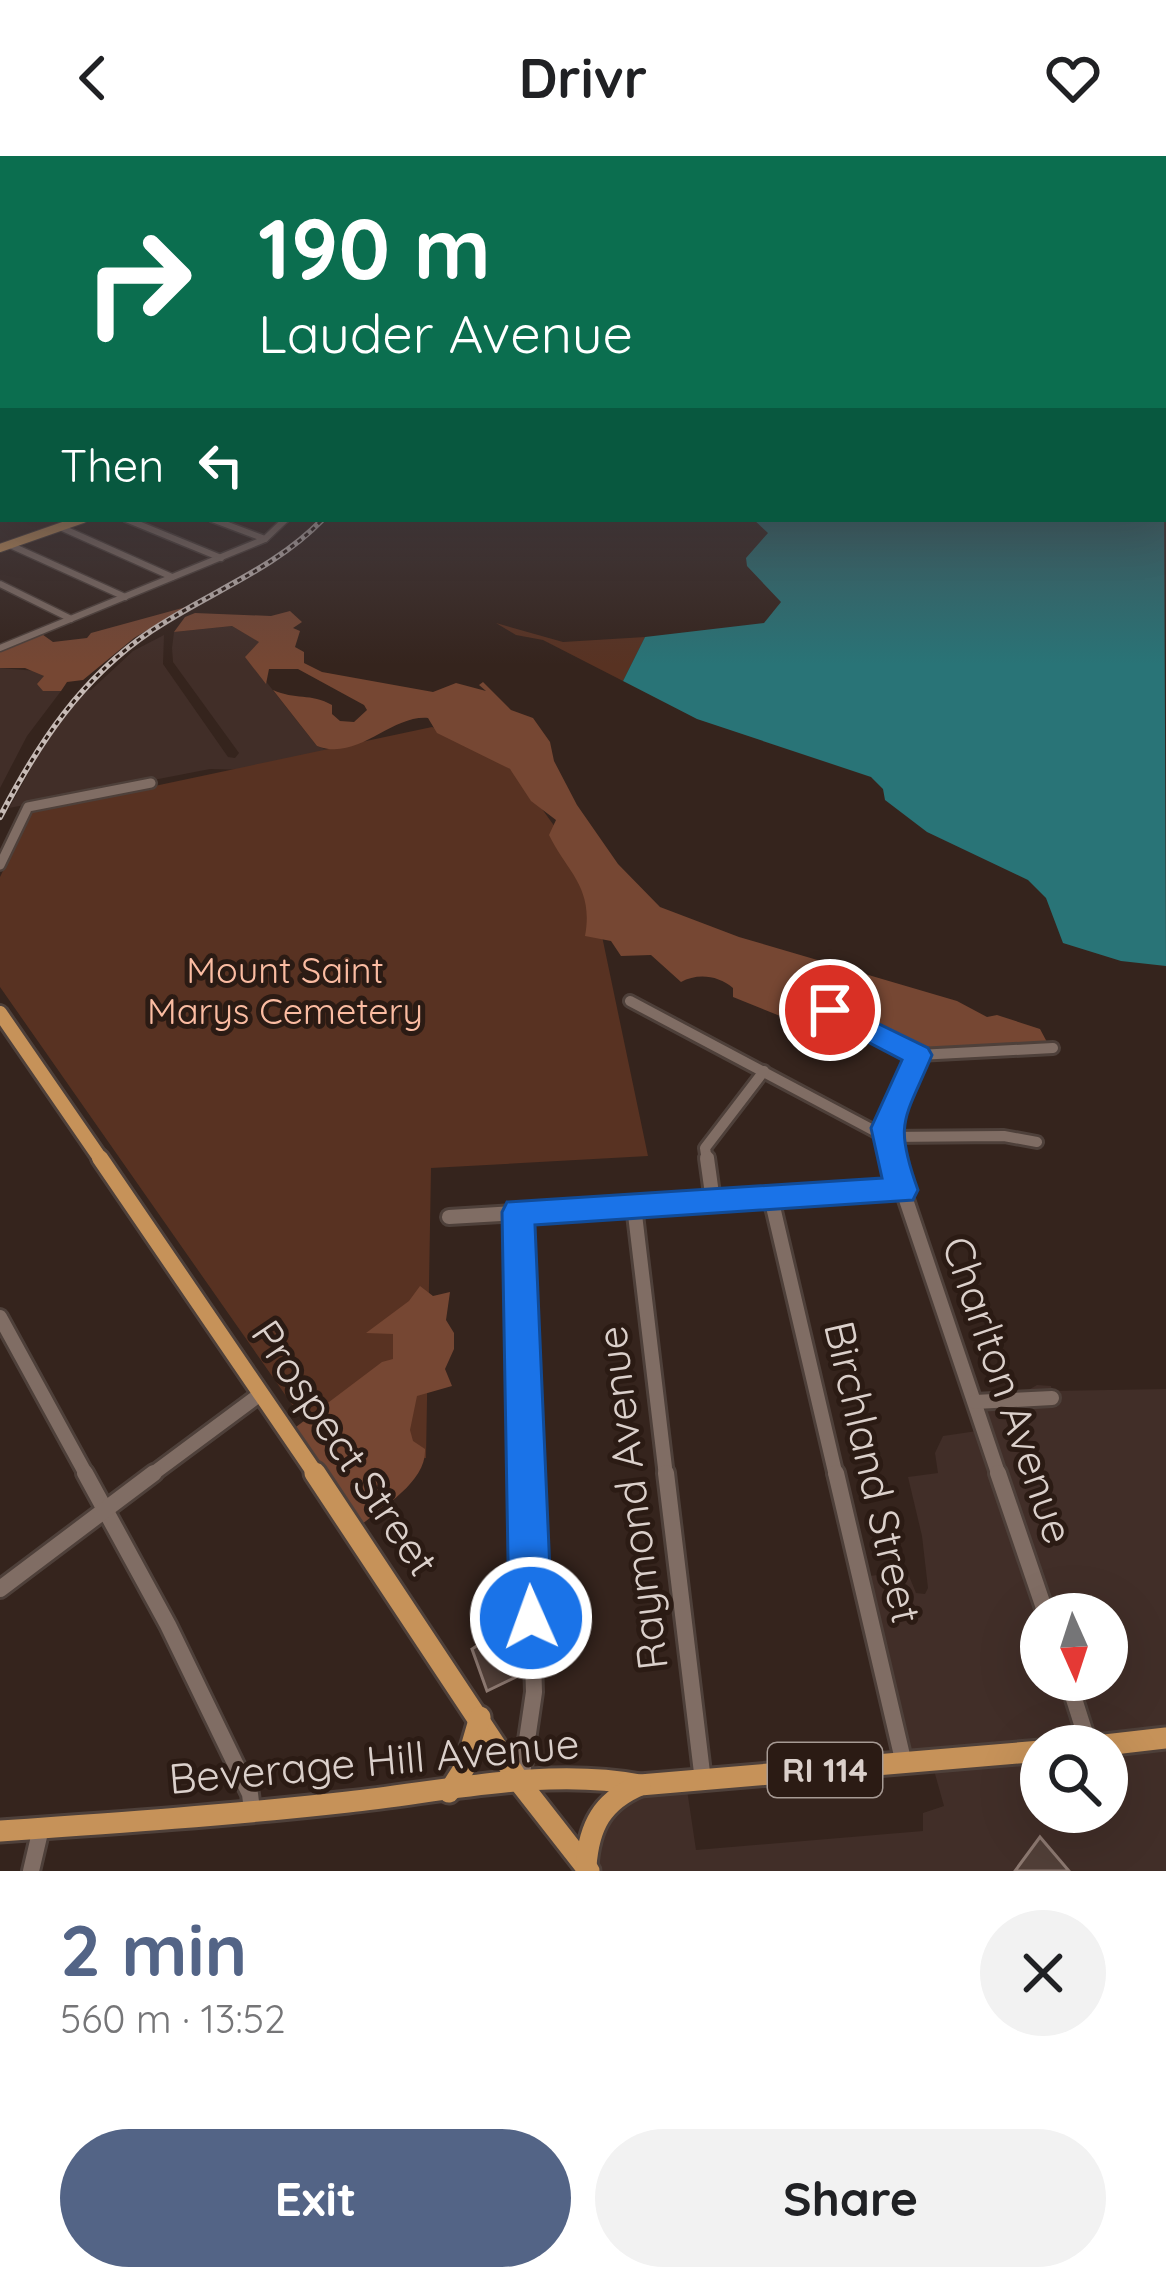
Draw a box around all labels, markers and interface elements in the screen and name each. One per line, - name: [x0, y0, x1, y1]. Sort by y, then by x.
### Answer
- text: Drivr: [519, 44, 647, 112]
- icon: back: [60, 45, 126, 111]
- icon: heart: [1040, 45, 1106, 111]
- text: 190 m: [258, 195, 491, 300]
- icon: right: [60, 204, 216, 360]
- text: Lauder Avenue: [258, 299, 633, 367]
- icon: left: [188, 432, 254, 498]
- text: Then: [60, 437, 164, 493]
- park label: Mount Saint Marys Cemetery: [147, 947, 423, 1033]
- pin: [779, 959, 881, 1061]
- icon: arrive: [797, 977, 863, 1043]
- street label: Charlton Avenue: [931, 1229, 1086, 1550]
- street label: Prospect Street: [240, 1310, 450, 1586]
- street label: Birchland Street: [813, 1316, 934, 1628]
- street label: Raymond Avenue: [584, 1323, 679, 1673]
- position arrow: [468, 1555, 594, 1681]
- north arrow: [1020, 1593, 1128, 1701]
- map controls: [1020, 1593, 1128, 1833]
- street label: Beverage Hill Avenue: [166, 1716, 581, 1805]
- button: search: [1020, 1725, 1128, 1833]
- road number: RI 114: [768, 1743, 882, 1797]
- text: 2 min: [60, 1904, 247, 1994]
- button: close: [980, 1910, 1106, 2036]
- text: 560 m · 13:52: [60, 1994, 286, 2043]
- button: Exit: [60, 2129, 571, 2267]
- button: Share: [595, 2129, 1106, 2267]

